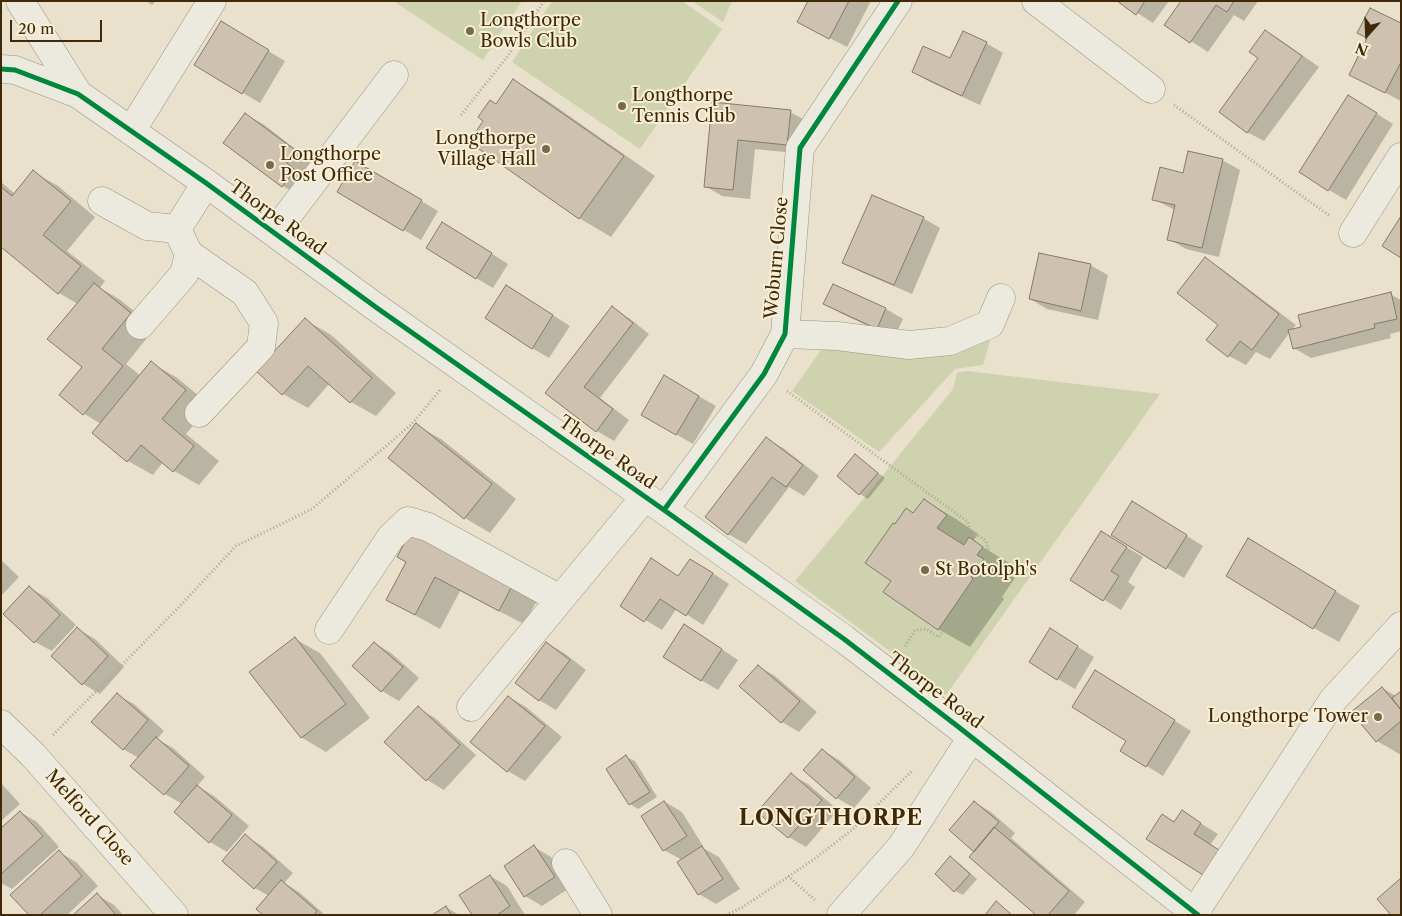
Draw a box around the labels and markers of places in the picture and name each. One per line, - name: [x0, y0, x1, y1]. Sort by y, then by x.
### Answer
- place label: Longthorpe Bowls Club: [480, 10, 581, 52]
- marker: Longthorpe Bowls Club: [464, 25, 476, 37]
- place label: Longthorpe Tennis Club: [632, 85, 736, 128]
- marker: Longthorpe Tennis Club: [616, 100, 628, 112]
- place label: Longthorpe Village Hall: [435, 128, 536, 170]
- marker: Longthorpe Village Hall: [540, 143, 552, 155]
- place label: Longthorpe Post Office: [280, 144, 381, 186]
- marker: Longthorpe Post Office: [264, 159, 276, 171]
- place label: St Botolph's: [935, 559, 1037, 581]
- marker: St Botolph's: [919, 564, 931, 576]
- place label: Longthorpe Tower: [1208, 706, 1368, 728]
- marker: Longthorpe Tower: [1372, 711, 1384, 723]

